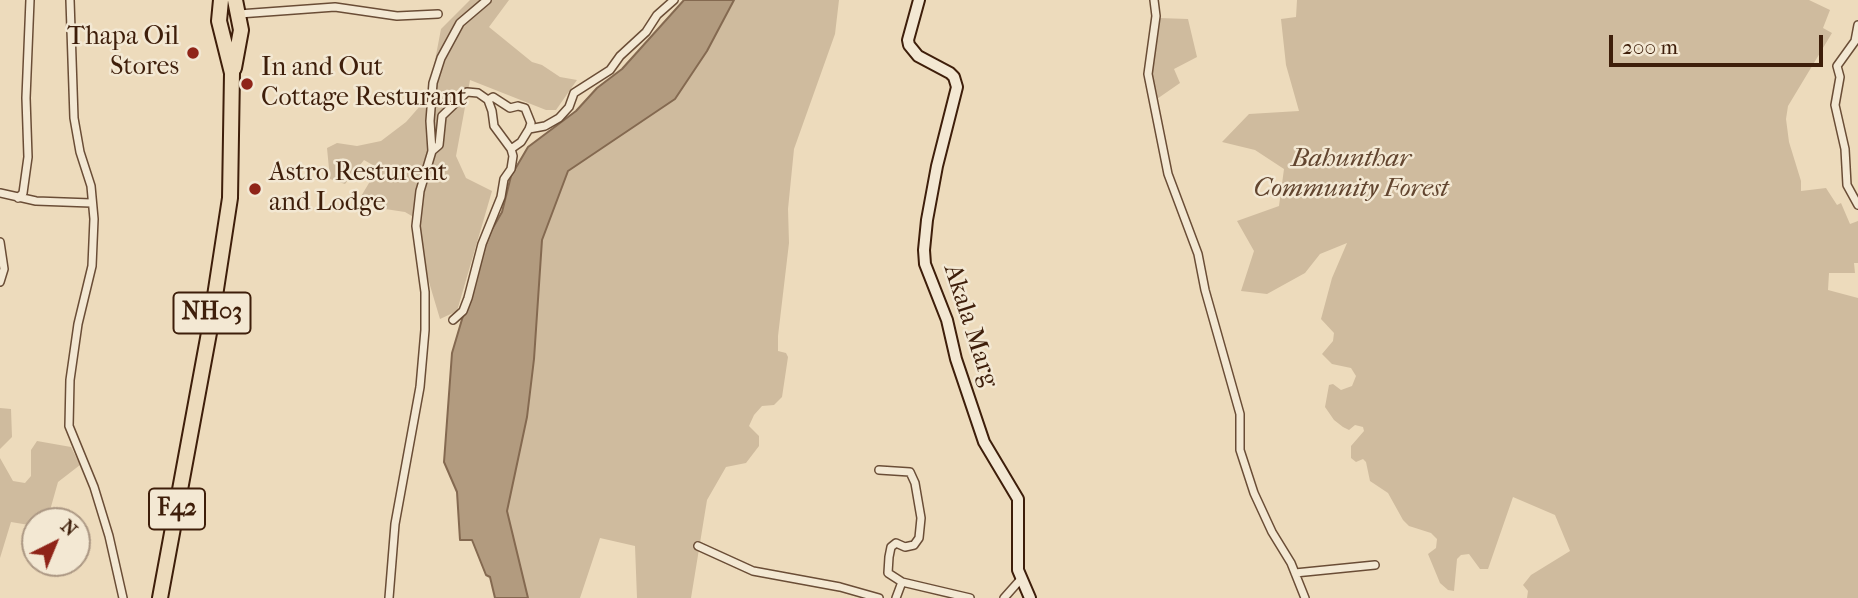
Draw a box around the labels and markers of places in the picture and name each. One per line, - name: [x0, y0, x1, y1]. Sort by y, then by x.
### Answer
- place label: Thapa Oil Stores: [67, 22, 179, 84]
- marker: Thapa Oil Stores: [185, 45, 201, 61]
- place label: In and Out Cottage Resturant: [261, 53, 467, 114]
- marker: In and Out Cottage Resturant: [239, 76, 255, 92]
- place label: Astro Resturent and Lodge: [269, 158, 447, 220]
- marker: Astro Resturent and Lodge: [247, 181, 263, 197]

